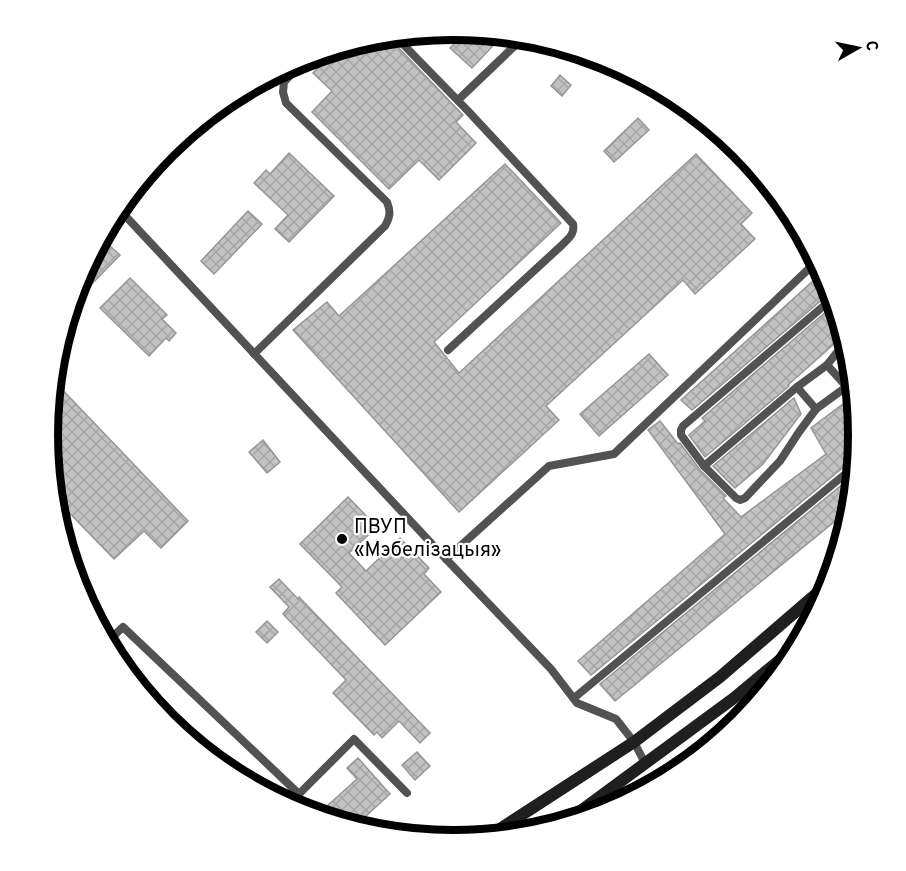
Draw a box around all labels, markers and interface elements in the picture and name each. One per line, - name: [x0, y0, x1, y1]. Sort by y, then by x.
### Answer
- north arrow: [828, 18, 888, 78]
- text: С: [860, 39, 882, 53]
- place label: ПВУП «Мэбелізацыя»: [354, 515, 501, 564]
- marker: ПВУП «Мэбелізацыя»: [335, 532, 349, 546]

